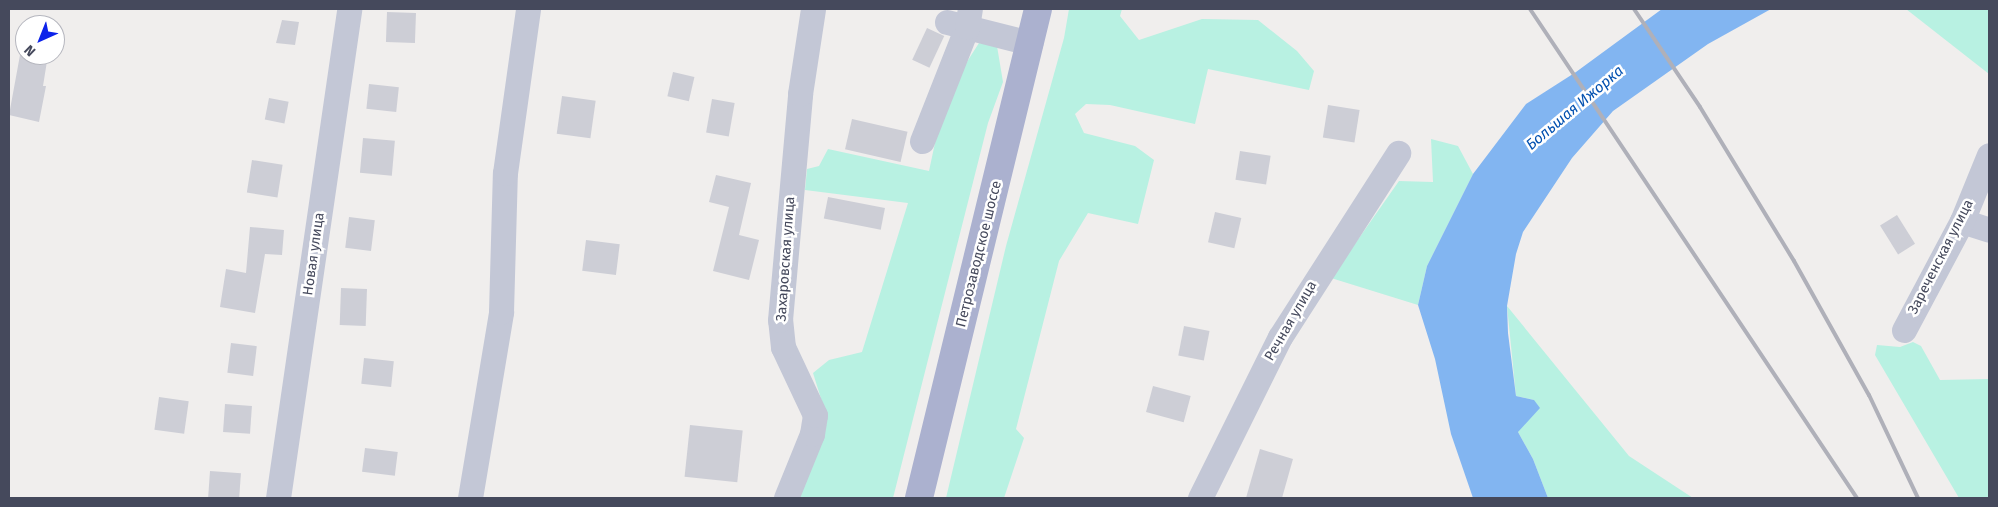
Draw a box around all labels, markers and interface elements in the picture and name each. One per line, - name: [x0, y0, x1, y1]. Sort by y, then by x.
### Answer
- north arrow: [15, 15, 65, 65]
- text: N: [21, 41, 39, 60]
- water label: Большая Ижорка: [1523, 62, 1627, 154]
- street label: Петрозаводское шоссе: [953, 179, 1005, 329]
- street label: Захаровская улица: [773, 196, 799, 322]
- street label: Зареченская улица: [1905, 197, 1977, 317]
- street label: Новая улица: [300, 211, 328, 297]
- street label: Речная улица: [1261, 278, 1321, 364]

